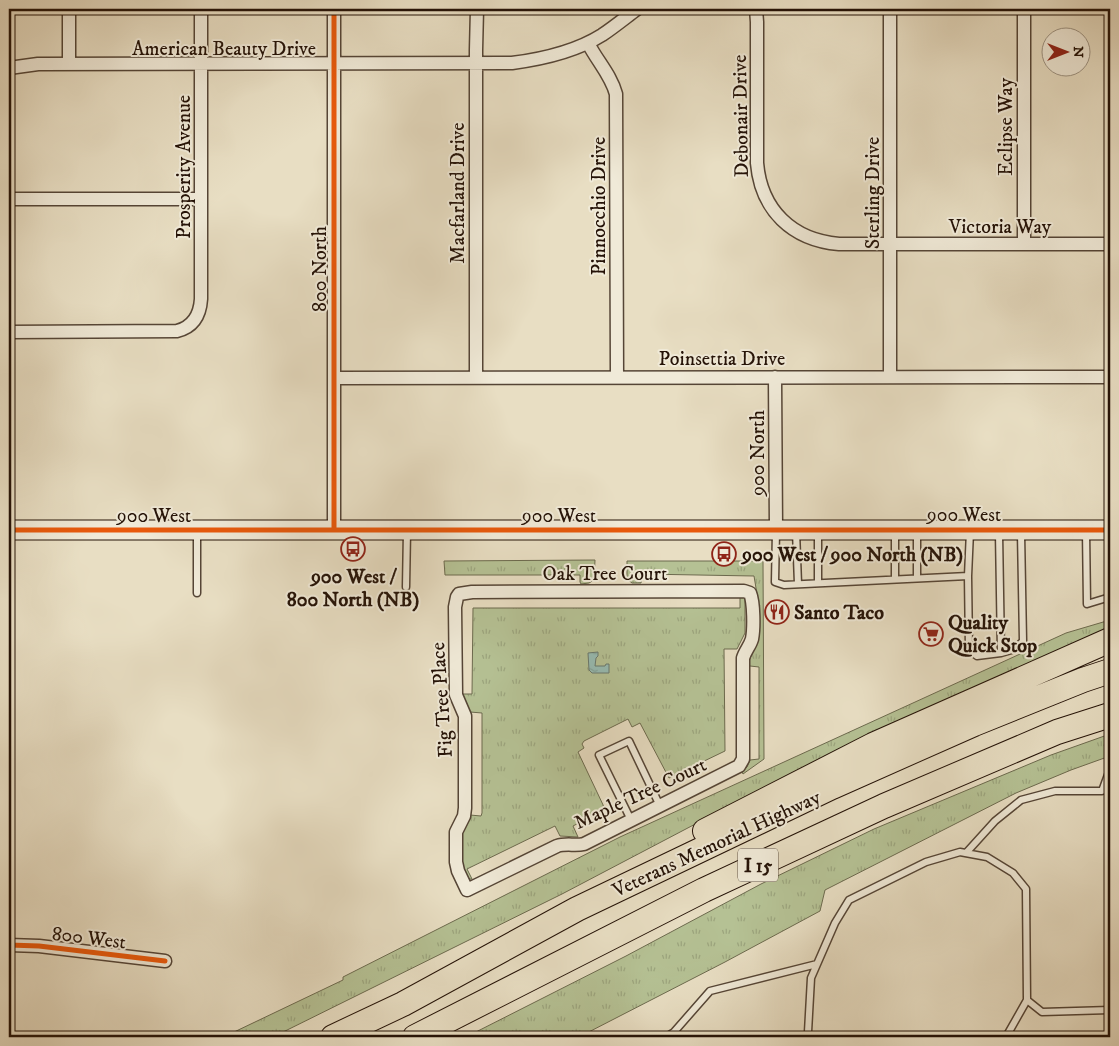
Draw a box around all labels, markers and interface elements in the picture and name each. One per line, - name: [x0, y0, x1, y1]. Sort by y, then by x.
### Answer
- north arrow: [1042, 28, 1092, 78]
- street label: American Beauty Drive: [132, 37, 316, 62]
- text: N: [1069, 46, 1087, 58]
- street label: Debonair Drive: [728, 54, 755, 178]
- street label: Eclipse Way: [994, 77, 1019, 176]
- street label: Prosperity Avenue: [172, 95, 197, 239]
- street label: Macfarland Drive: [446, 122, 471, 264]
- street label: Pinnocchio Drive: [587, 137, 612, 275]
- street label: Sterling Drive: [861, 137, 886, 249]
- street label: Victoria Way: [948, 215, 1052, 240]
- street label: 800 North: [308, 226, 333, 312]
- street label: Poinsettia Drive: [659, 347, 785, 372]
- street label: 900 North: [746, 410, 771, 497]
- street label: 900 West: [926, 503, 1001, 528]
- street label: 900 West: [116, 504, 191, 529]
- street label: 900 West: [521, 504, 596, 529]
- bus stop icon: 900 West / 800 North (NB): [340, 536, 366, 562]
- bus stop icon: 900 West / 900 North (NB): [711, 541, 737, 567]
- place label: 900 West / 900 North (NB): [740, 543, 963, 568]
- street label: Oak Tree Court: [543, 562, 667, 587]
- place label: 900 West / 800 North (NB): [287, 565, 420, 613]
- restaurant icon: Santo Taco: [764, 599, 790, 625]
- place label: Santo Taco: [794, 601, 884, 626]
- place label: Quality Quick Stop: [948, 611, 1037, 659]
- supermarket icon: Quality Quick Stop: [918, 621, 944, 647]
- street label: Fig Tree Place: [426, 641, 459, 759]
- street label: Maple Tree Court: [570, 753, 711, 836]
- street label: Veterans Memorial Highway: [608, 785, 825, 904]
- road number: I 15: [738, 848, 778, 882]
- street label: 800 West: [50, 922, 127, 955]

